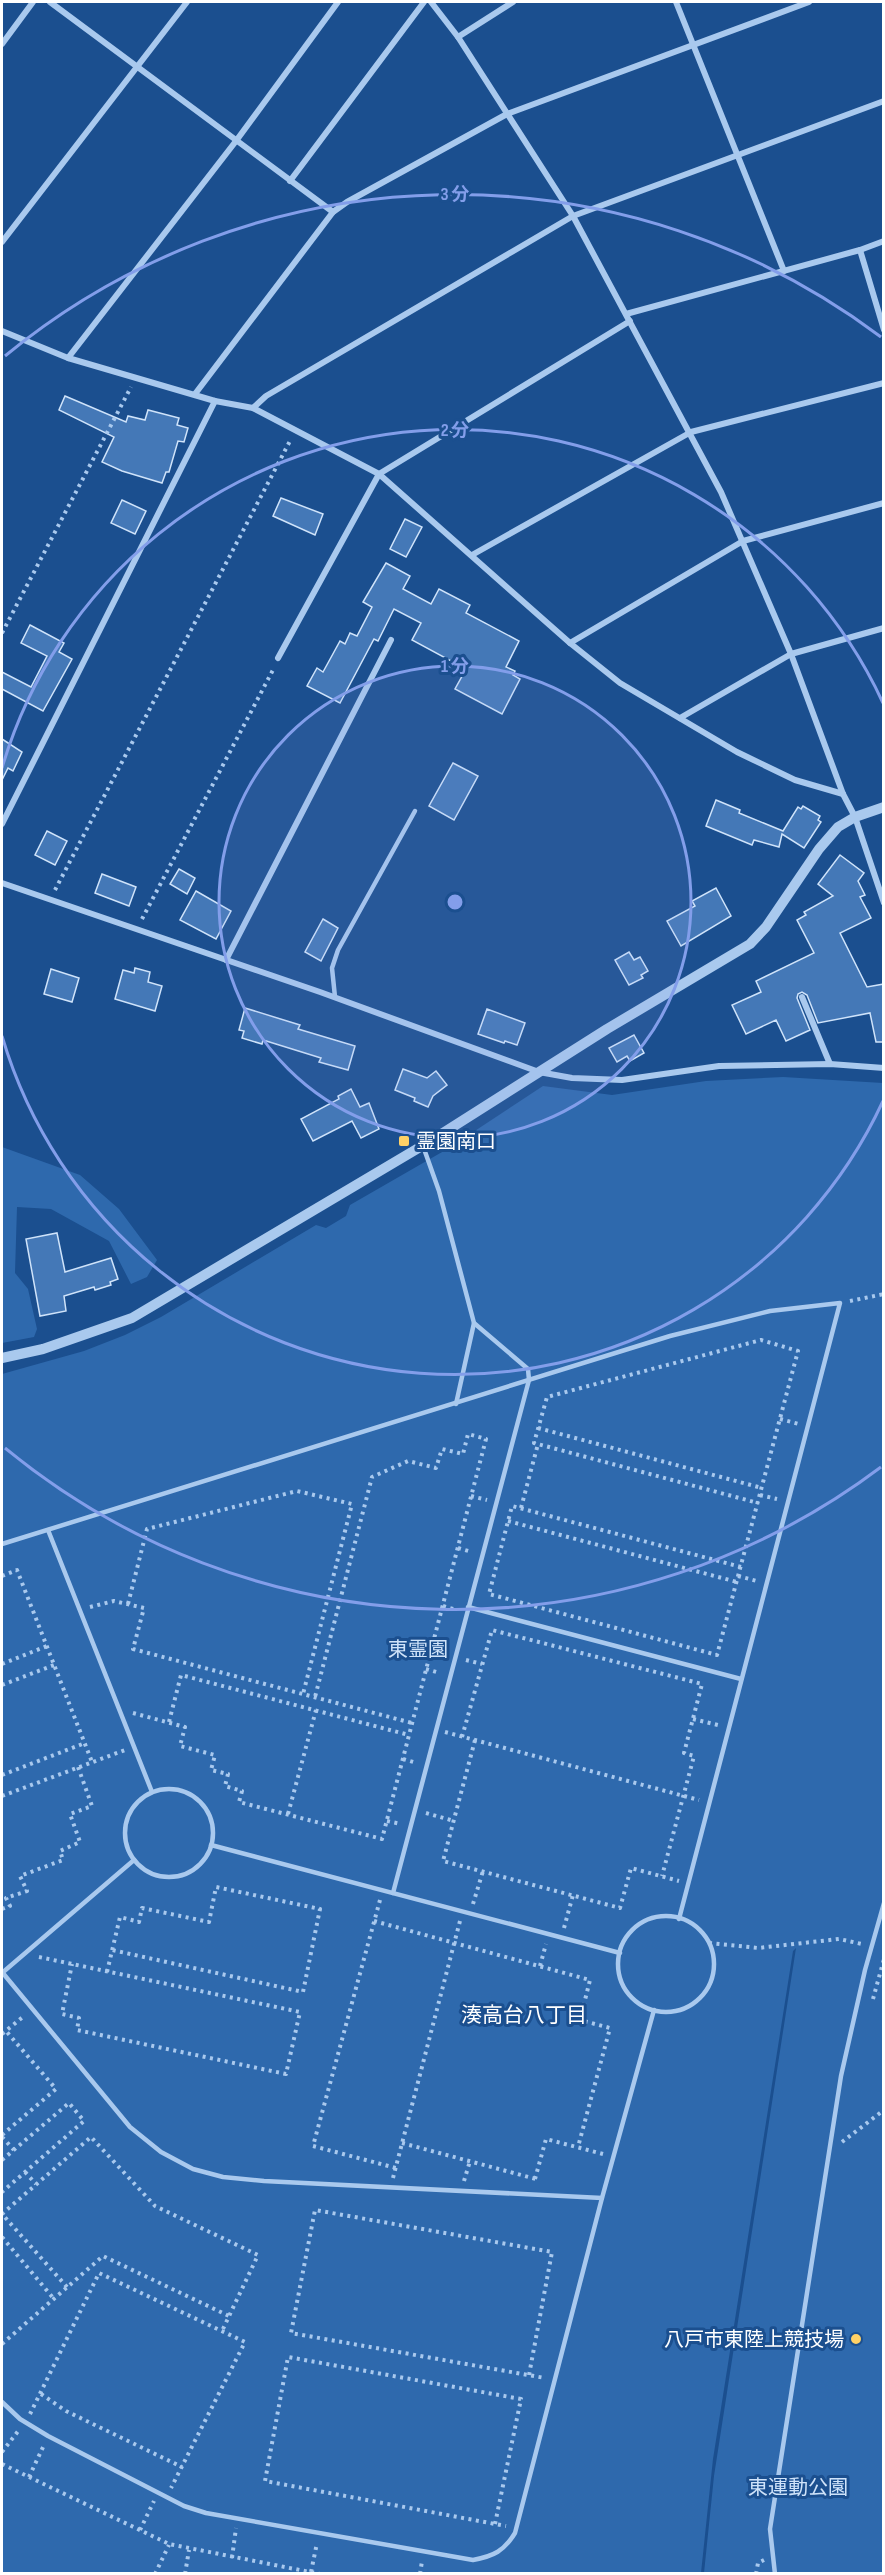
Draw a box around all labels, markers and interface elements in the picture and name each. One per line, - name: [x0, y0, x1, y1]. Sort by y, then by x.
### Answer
- text: 3 分: [441, 184, 469, 205]
- text: 2 分: [441, 420, 469, 441]
- text: 1 分: [441, 656, 469, 677]
- centre of rings: [445, 892, 465, 912]
- place label: 霊園南口: [416, 1130, 496, 1154]
- marker: 霊園南口: [397, 1134, 411, 1148]
- park label: 東霊園: [388, 1638, 448, 1662]
- district label: 湊高台八丁目: [461, 2003, 587, 2028]
- place label: 八戸市東陸上競技場: [664, 2328, 844, 2352]
- marker: 八戸市東陸上競技場: [849, 2332, 863, 2346]
- park label: 東運動公園: [748, 2476, 848, 2500]

